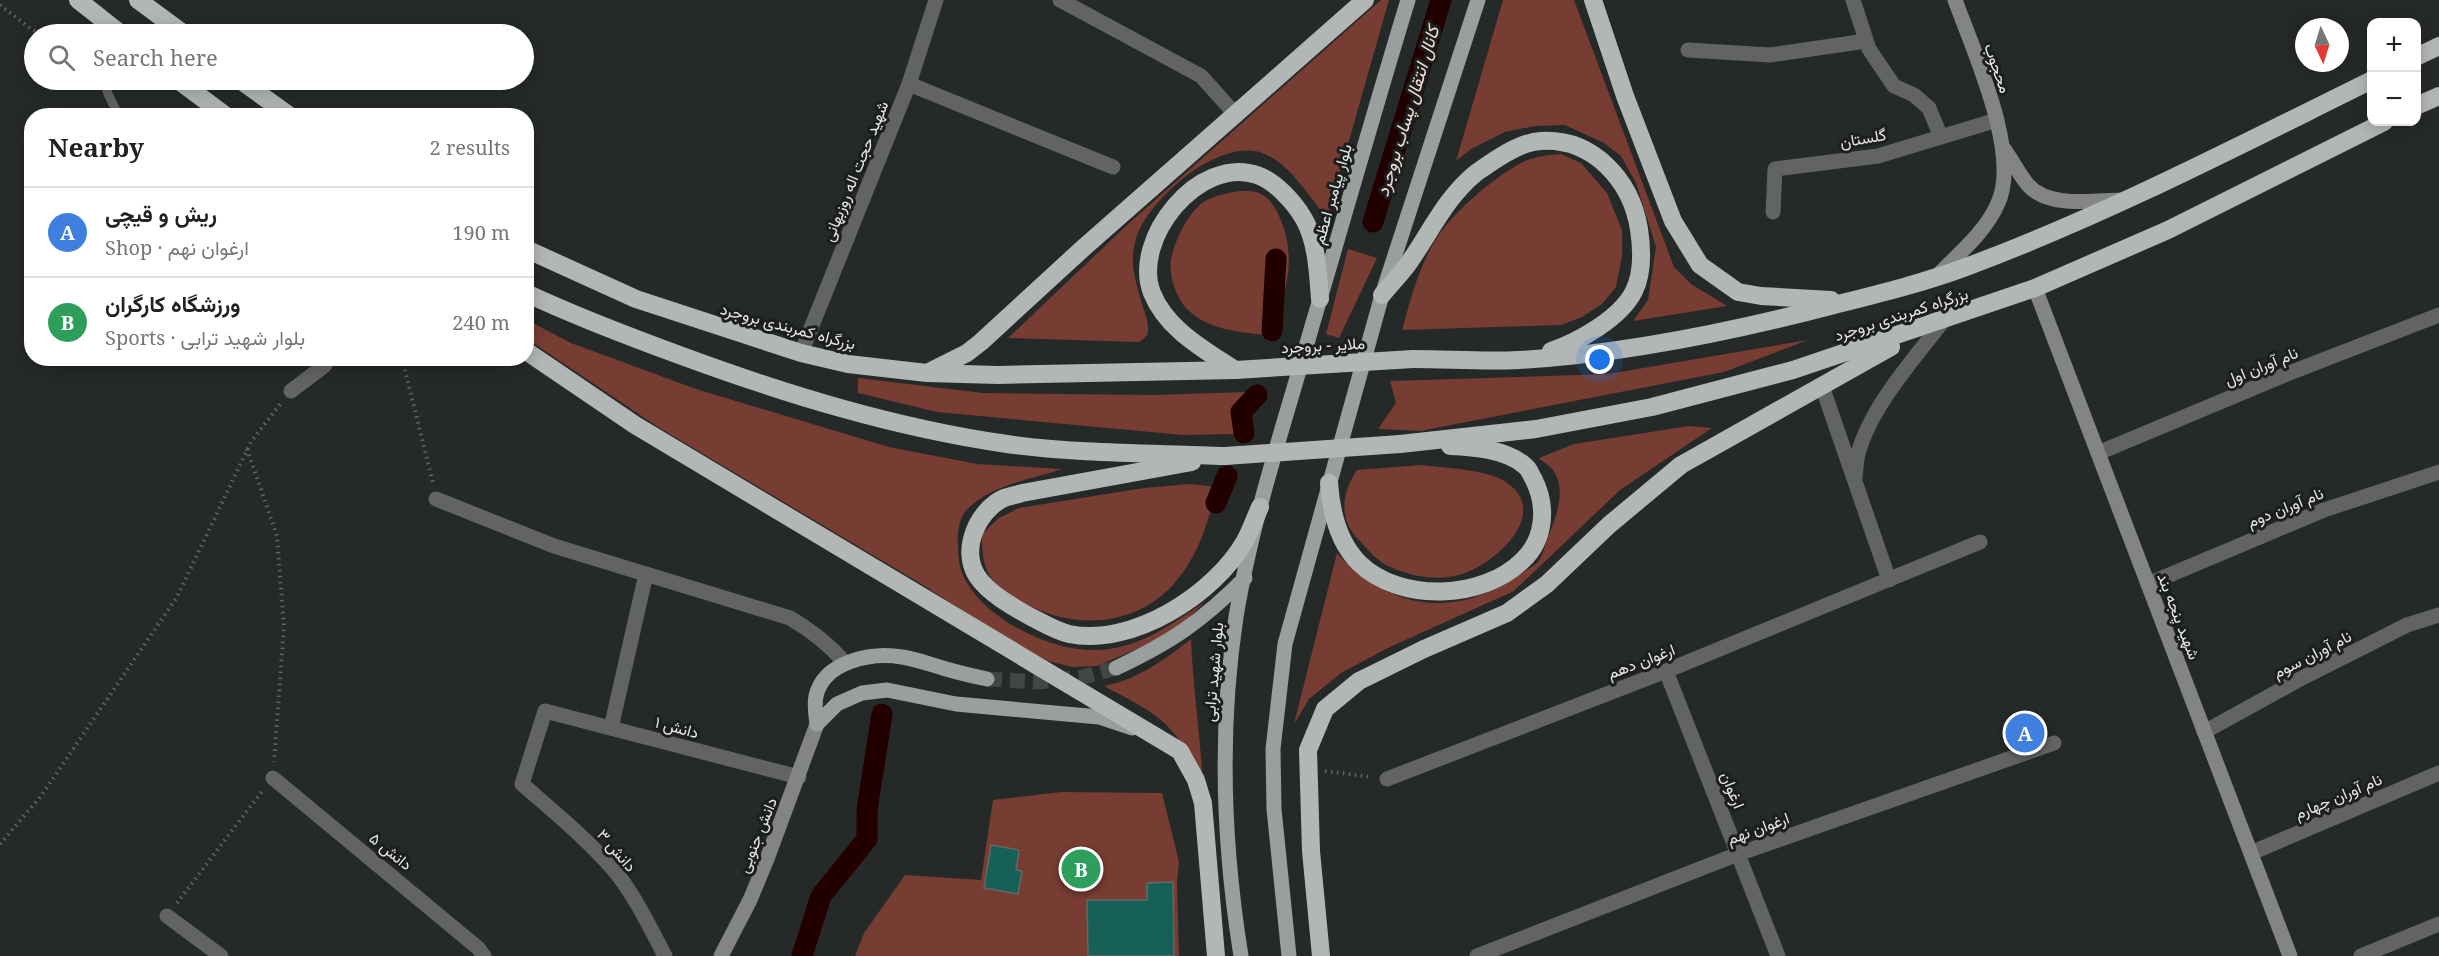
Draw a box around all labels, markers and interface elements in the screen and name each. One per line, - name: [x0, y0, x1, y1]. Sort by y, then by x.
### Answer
- north arrow: [2295, 18, 2349, 72]
- map controls: [2367, 18, 2421, 126]
- button: +: [2367, 18, 2421, 72]
- water label: کانال انتقال پساب بروجرد: [1370, 20, 1446, 199]
- search box: [24, 24, 534, 90]
- street label: محجوب: [1979, 40, 2017, 96]
- icon: search: [45, 41, 78, 74]
- text: Search here: [93, 42, 218, 72]
- button: −: [2367, 72, 2421, 126]
- street label: شهید حجت اله روزبهانی: [817, 97, 893, 245]
- street label: گلستان: [1838, 123, 1888, 153]
- text: Nearby: [48, 129, 144, 165]
- text: 2 results: [430, 134, 510, 161]
- street label: بلوار پیامبر اعظم: [1307, 141, 1358, 247]
- text: ریش و قیچی: [105, 198, 217, 228]
- text: A: [60, 219, 75, 246]
- text: 190 m: [452, 219, 510, 246]
- text: Shop · ارغوان نهم: [105, 234, 249, 261]
- street label: بزرگراه کمربندی بروجرد: [1831, 282, 1971, 346]
- text: ورزشگاه کارگران: [105, 288, 241, 318]
- street label: بزرگراه کمربندی بروجرد: [718, 297, 858, 355]
- text: B: [61, 309, 74, 336]
- text: 240 m: [452, 309, 510, 336]
- text: Sports · بلوار شهید ترابی: [105, 324, 305, 351]
- street label: ملایر - بروجرد: [1280, 332, 1366, 358]
- street label: نام آوران اول: [2221, 341, 2301, 391]
- your location: [1585, 345, 1614, 374]
- street label: نام آوران دوم: [2244, 482, 2326, 532]
- street label: شهید پنجه بند: [2151, 569, 2206, 663]
- street label: بلوار شهید ترابی: [1198, 621, 1228, 723]
- street label: نام آوران سوم: [2269, 625, 2355, 683]
- street label: ارغوان دهم: [1604, 638, 1678, 684]
- pin: A: [2006, 710, 2044, 756]
- street label: دانش ۱: [653, 711, 701, 743]
- street label: ارغوان: [1716, 768, 1750, 812]
- street label: نام آوران چهارم: [2291, 768, 2385, 825]
- street label: دانش جنوبی: [732, 794, 782, 876]
- street label: ارغوان نهم: [1724, 807, 1792, 849]
- street label: دانش ۳: [592, 824, 642, 876]
- street label: دانش ۵: [365, 827, 417, 875]
- pin: B: [1062, 846, 1100, 892]

